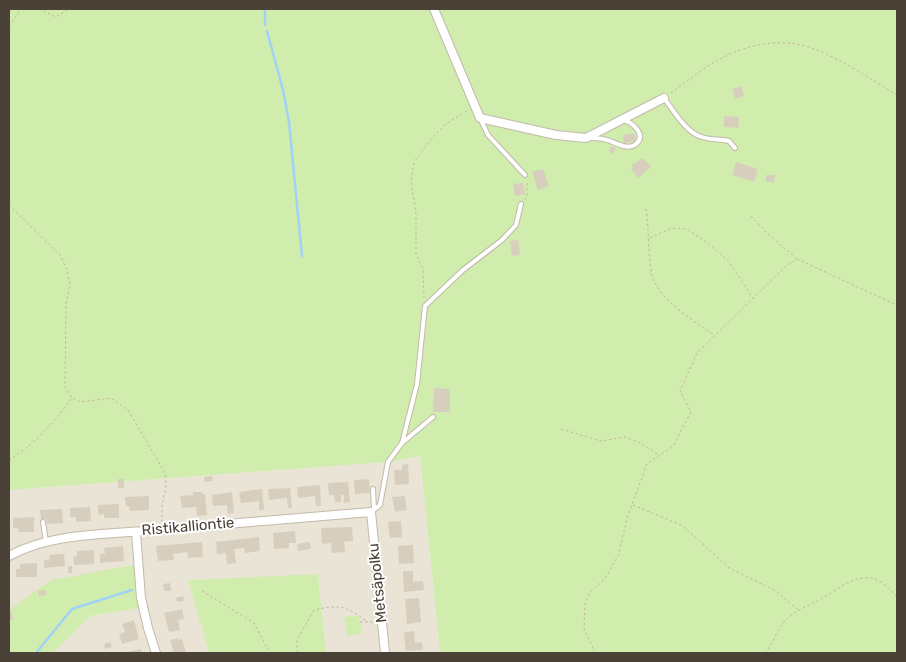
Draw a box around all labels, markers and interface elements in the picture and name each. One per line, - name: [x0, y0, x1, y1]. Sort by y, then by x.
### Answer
- street label: Ristikalliontie: [141, 514, 235, 540]
- street label: Metsäpolku: [365, 542, 391, 624]

